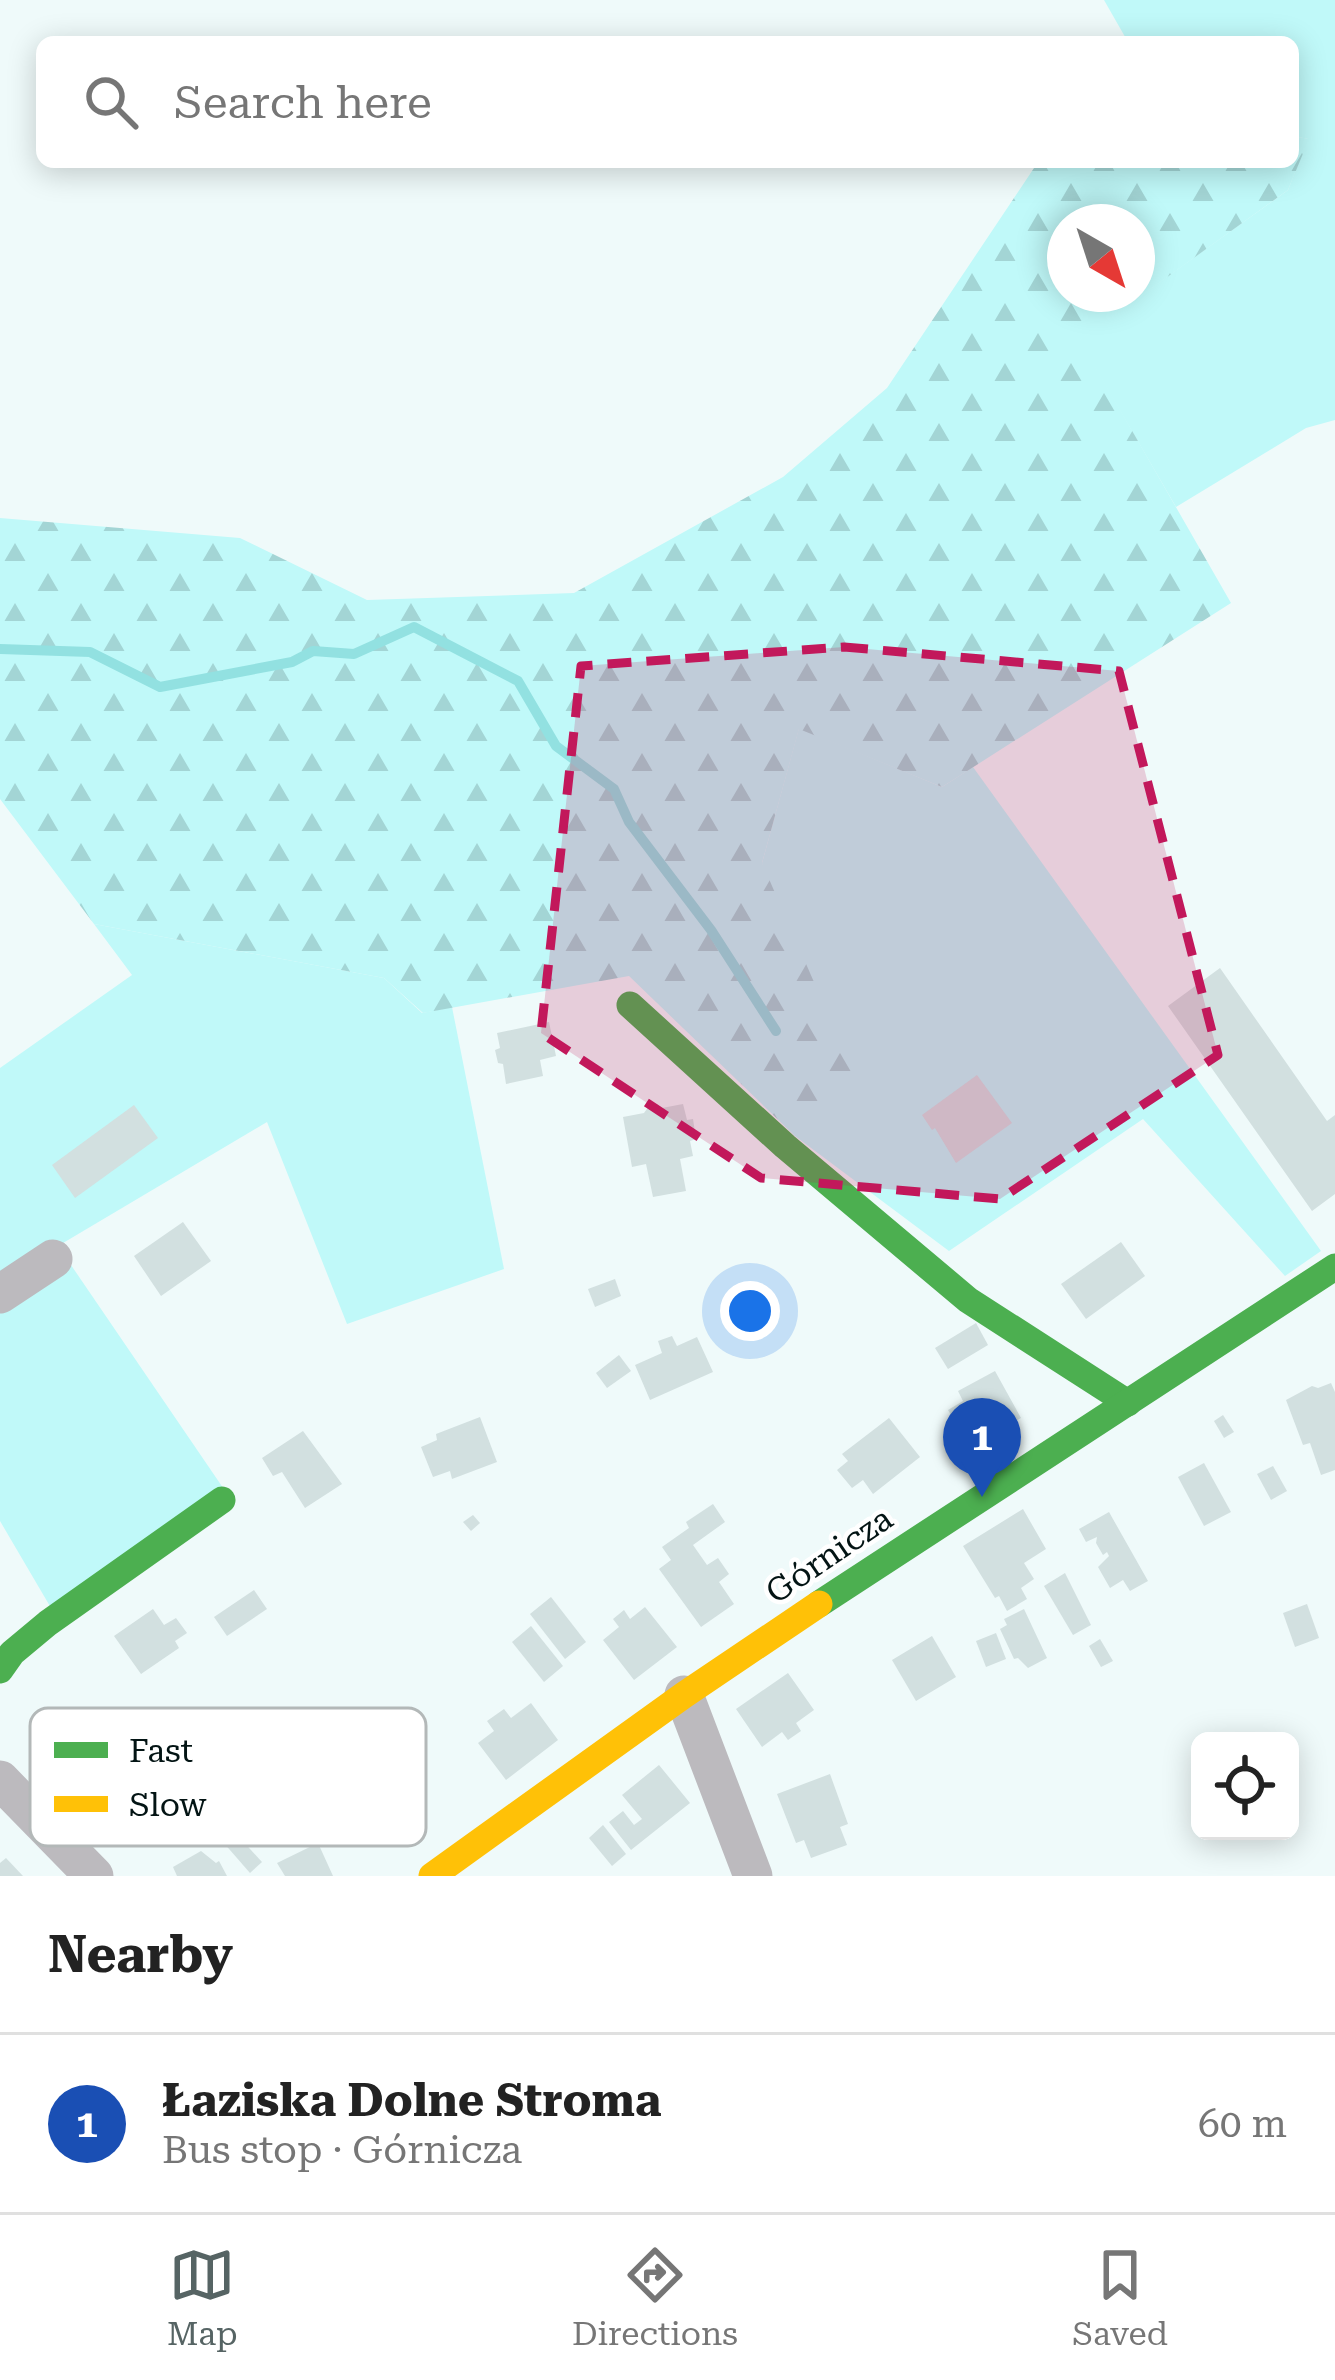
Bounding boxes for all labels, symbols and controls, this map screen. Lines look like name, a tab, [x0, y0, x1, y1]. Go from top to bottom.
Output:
search box	[36, 36, 1299, 168]
icon: search	[78, 69, 144, 135]
text: Search here	[174, 76, 432, 129]
north arrow	[1047, 204, 1155, 312]
your location	[720, 1281, 780, 1341]
pin: 1	[943, 1398, 1021, 1497]
street label: Górnicza	[758, 1499, 900, 1611]
legend	[30, 1708, 426, 1846]
text: Fast	[129, 1731, 193, 1770]
map controls	[1191, 1732, 1299, 1840]
button: locate	[1191, 1732, 1299, 1840]
text: Slow	[129, 1785, 207, 1824]
text: Nearby	[48, 1925, 233, 1984]
text: Łaziska Dolne Stroma	[162, 2074, 661, 2127]
text: 1	[76, 2101, 98, 2147]
text: 60 m	[1198, 2101, 1287, 2147]
text: Bus stop · Górnicza	[162, 2127, 522, 2173]
tab: Map	[167, 2242, 238, 2353]
tab: Directions	[572, 2242, 738, 2353]
tab: Saved	[1072, 2242, 1168, 2353]

